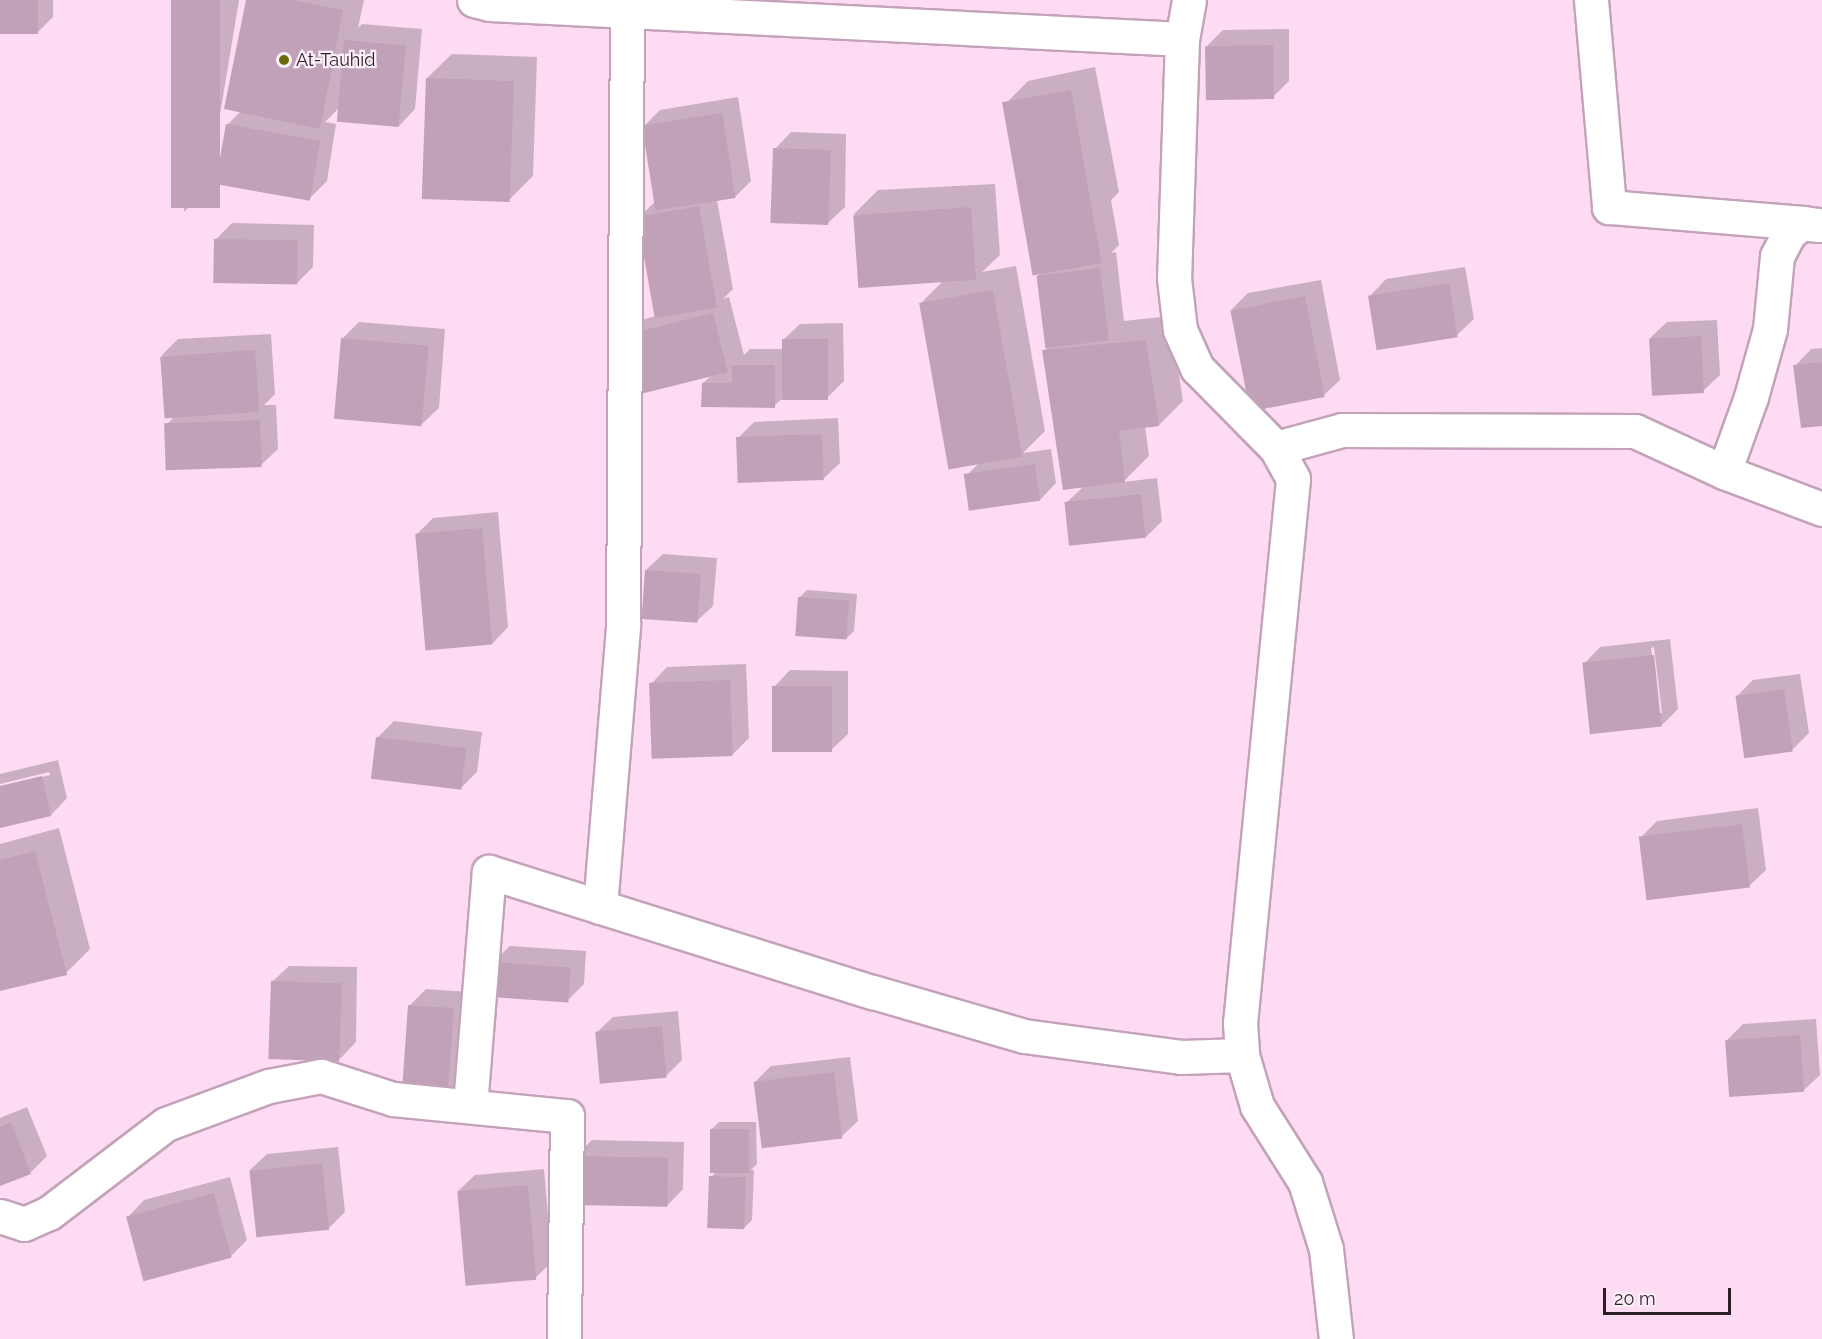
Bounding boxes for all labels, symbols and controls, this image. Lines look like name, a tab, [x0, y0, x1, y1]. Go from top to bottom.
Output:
place label: At-Tauhid	[296, 49, 375, 71]
marker: At-Tauhid	[277, 53, 291, 67]
scale bar	[1606, 1276, 1734, 1314]
text: 20 m	[1614, 1288, 1656, 1309]

